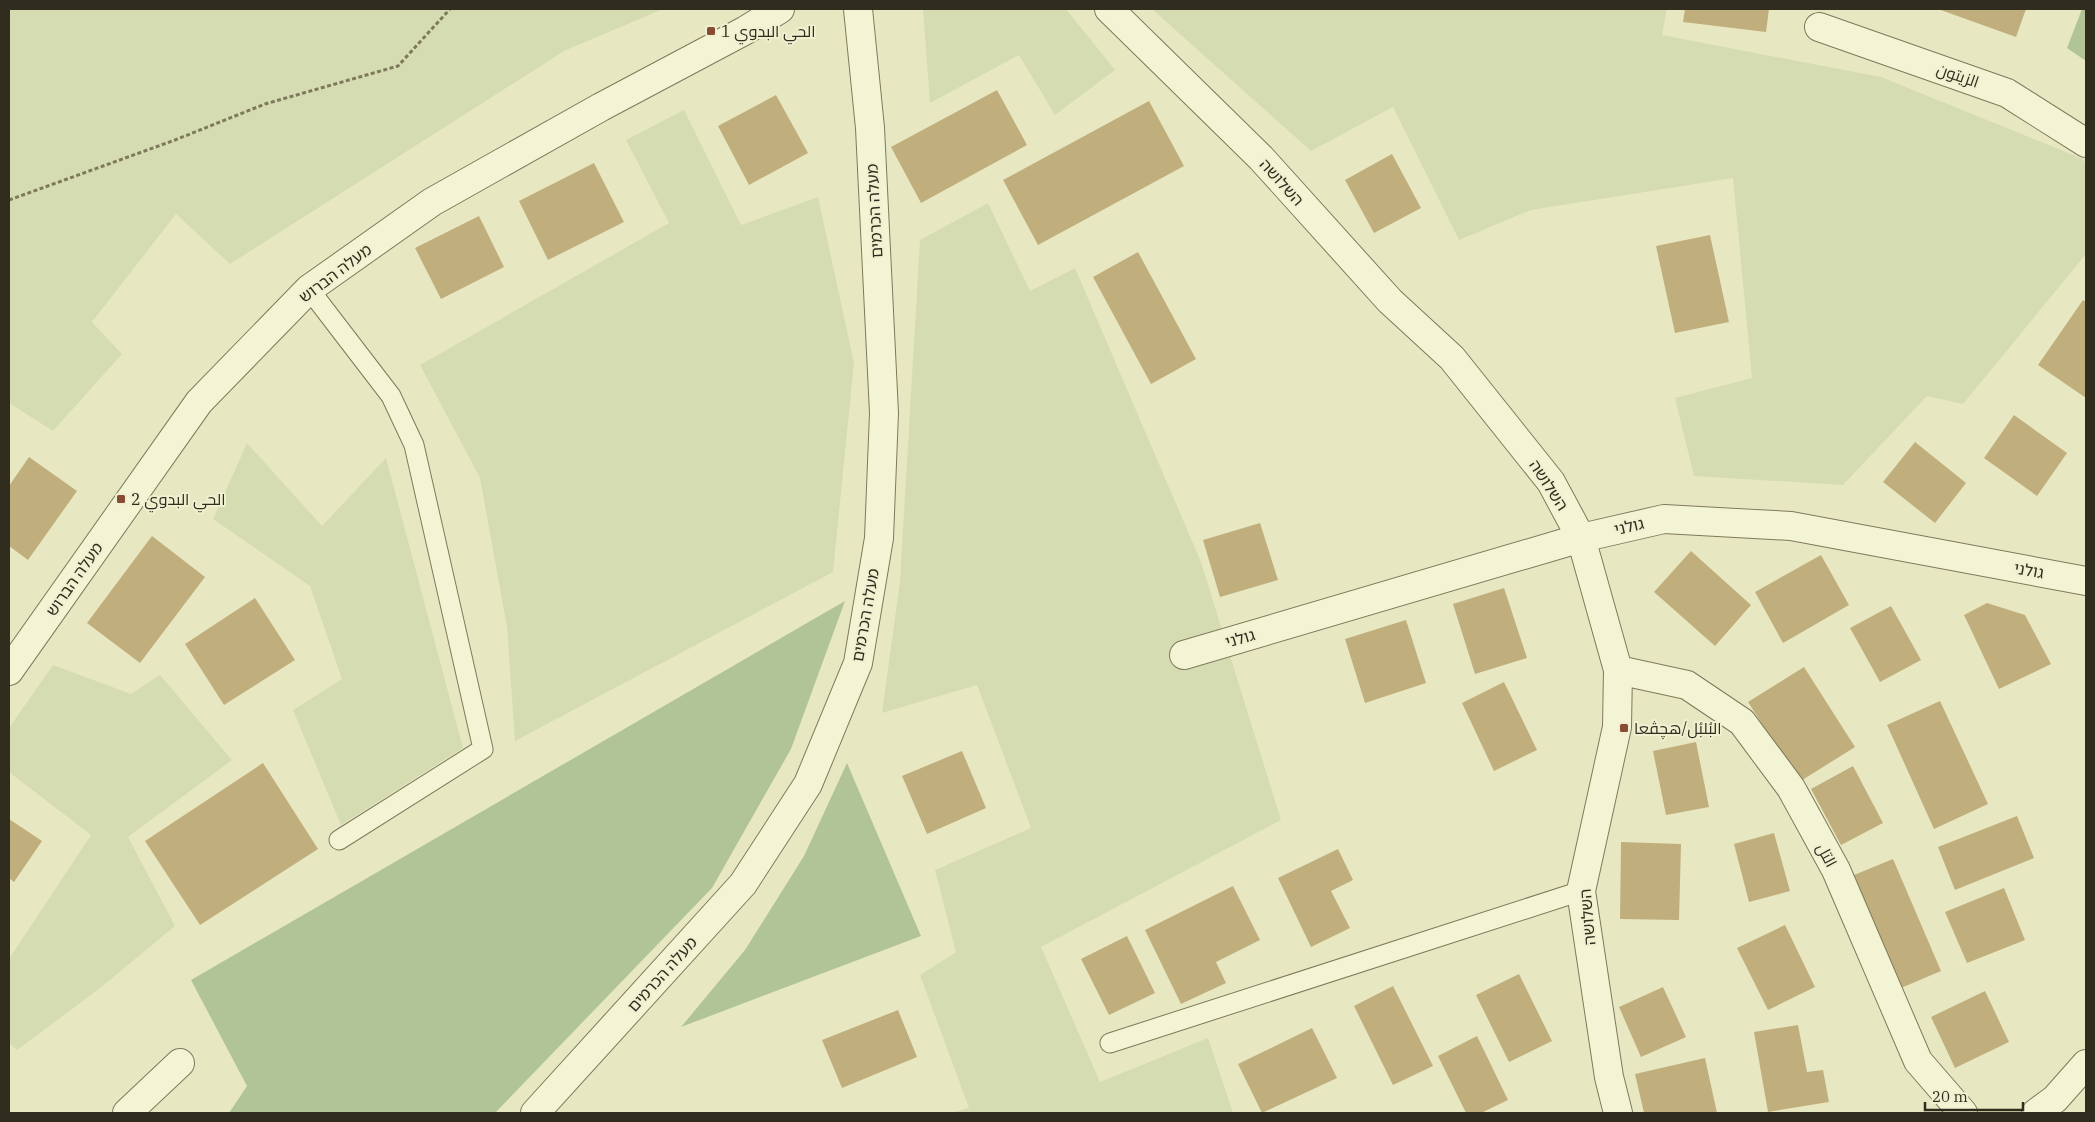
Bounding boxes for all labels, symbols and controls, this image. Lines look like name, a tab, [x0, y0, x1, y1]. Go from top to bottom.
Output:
place label: الحي البدوي 1	[721, 21, 816, 45]
marker: الحي البدوي 1	[705, 25, 717, 37]
street label: الزيتون	[1934, 58, 1982, 93]
street label: השלושה	[1256, 154, 1308, 210]
street label: מעלה הכרמים	[862, 163, 886, 259]
street label: מעלה הברוש	[295, 239, 375, 307]
street label: השלושה	[1525, 456, 1573, 514]
place label: الحي البدوي 2	[131, 489, 226, 513]
marker: الحي البدوي 2	[115, 493, 127, 505]
street label: גולני	[1612, 513, 1646, 539]
street label: מעלה הברוש	[41, 538, 107, 620]
street label: גולני	[2013, 558, 2045, 582]
street label: מעלה הכרמים	[847, 567, 883, 663]
street label: גולני	[1223, 624, 1257, 652]
place label: البُلبُل/هچڤعا	[1634, 718, 1722, 740]
marker: البُلبُل/هچڤعا	[1618, 722, 1630, 734]
street label: التل	[1812, 839, 1842, 871]
street label: השלושה	[1575, 888, 1599, 946]
street label: מעלה הכרמים	[623, 932, 701, 1016]
scale bar	[1925, 1080, 2022, 1112]
text: 20 m	[1932, 1087, 1968, 1106]

